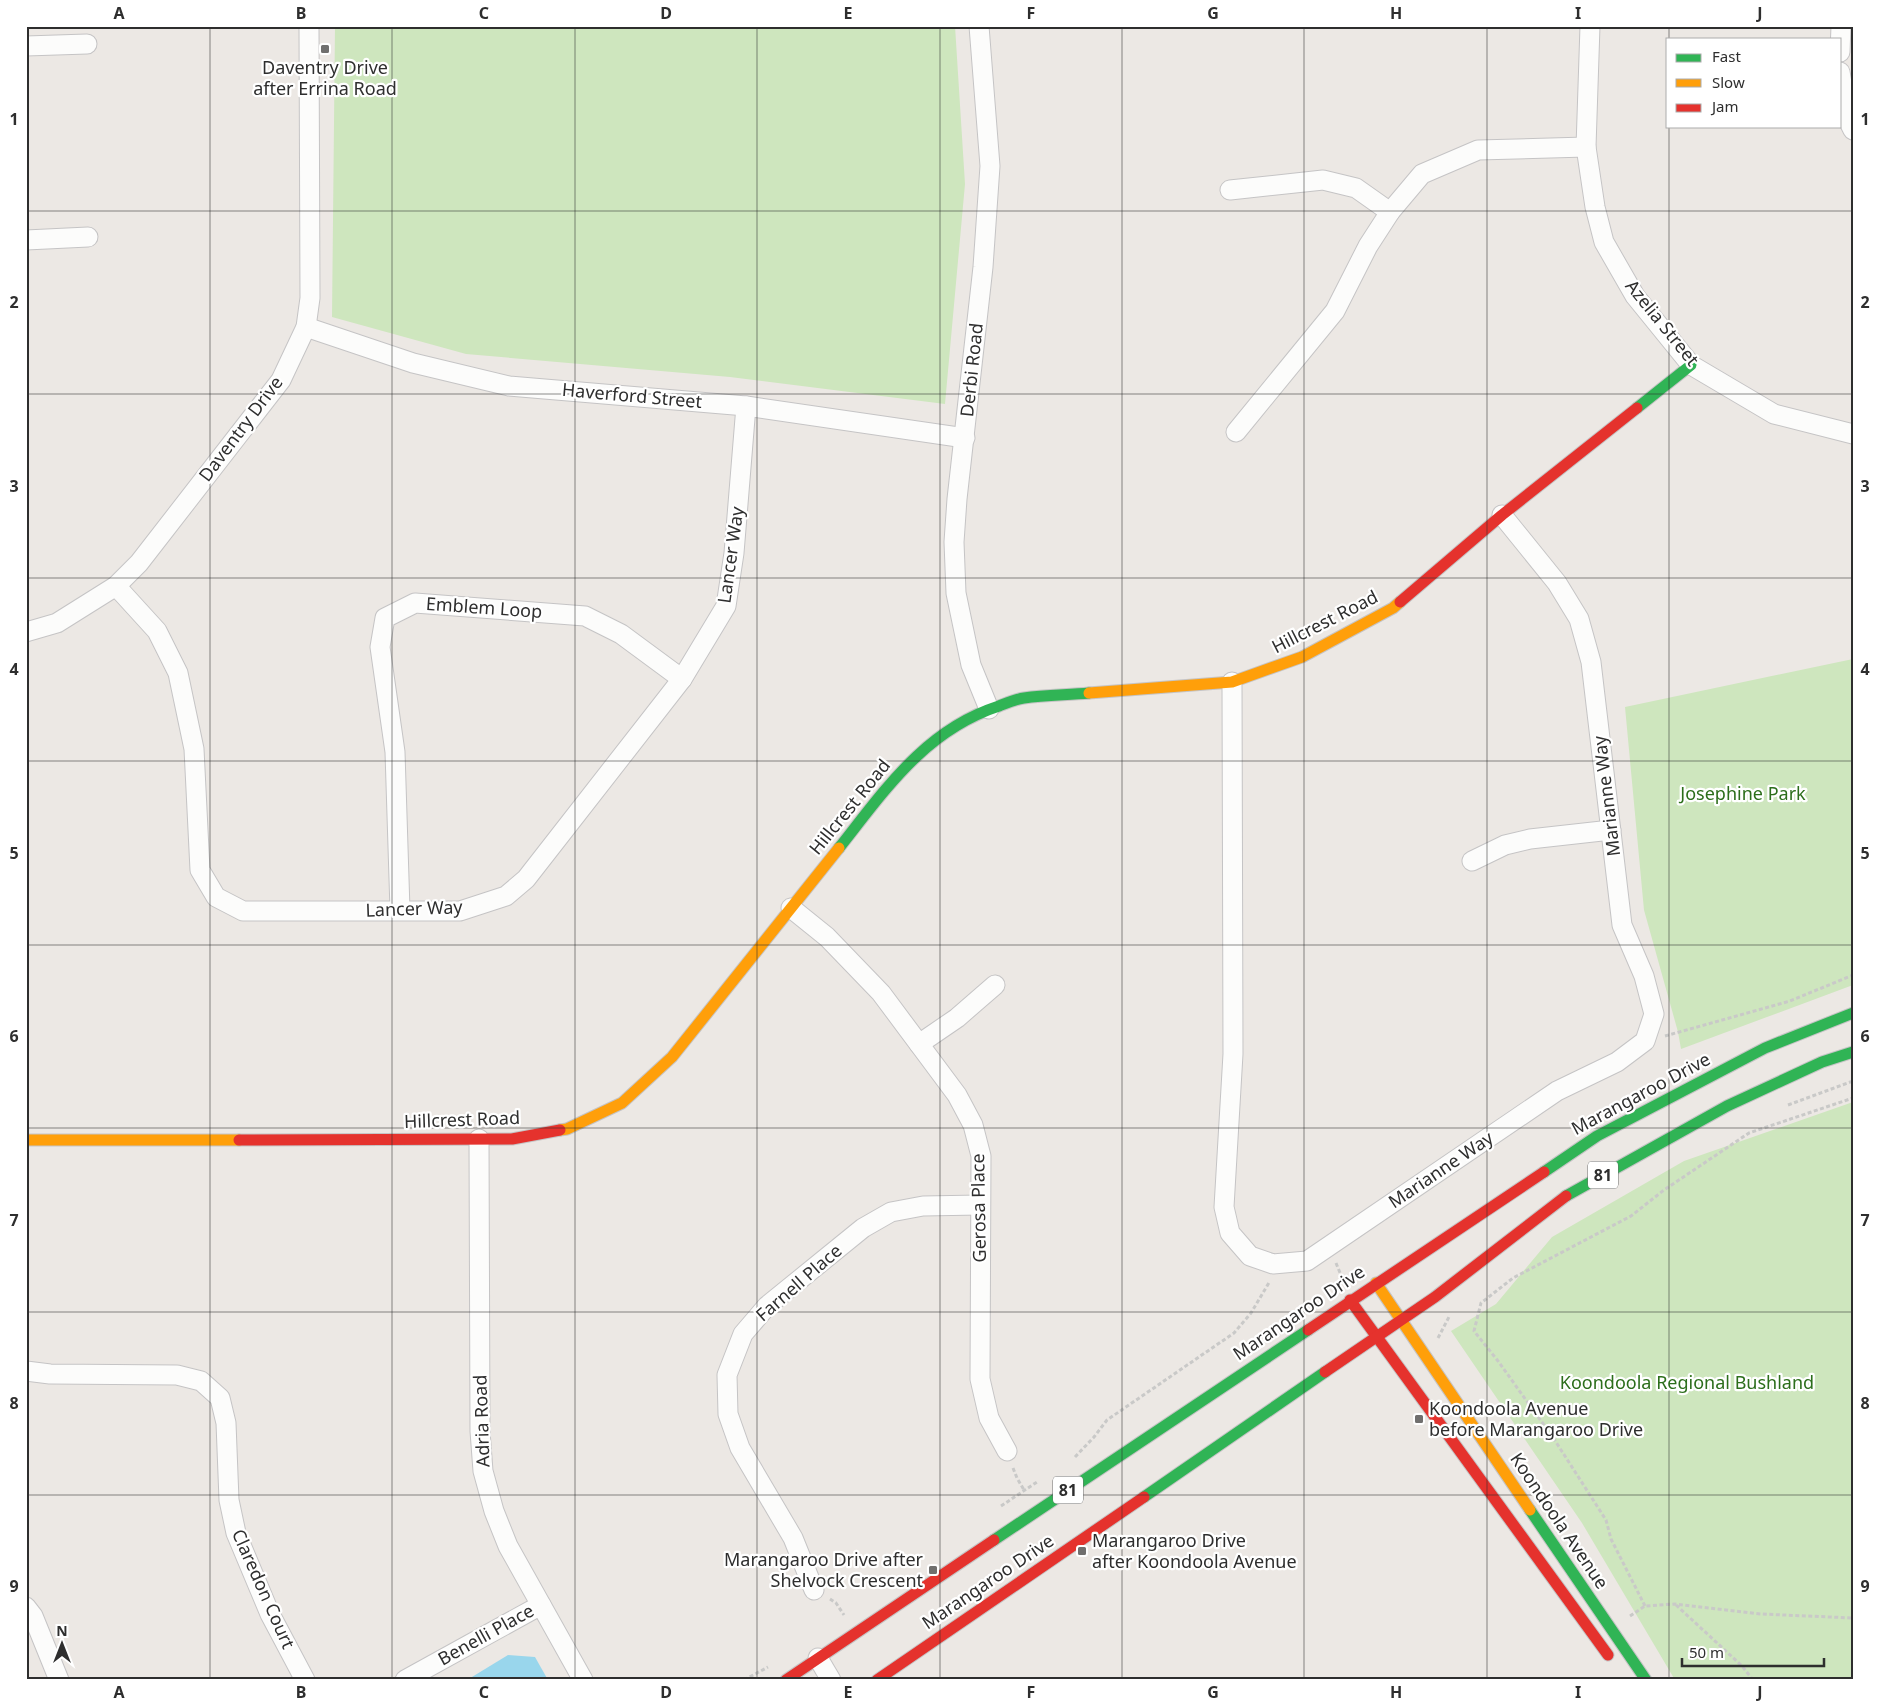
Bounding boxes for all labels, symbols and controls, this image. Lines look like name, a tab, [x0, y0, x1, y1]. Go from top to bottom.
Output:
text: A	[113, 2, 125, 24]
text: B	[296, 2, 306, 24]
text: C	[479, 2, 489, 24]
text: D	[660, 2, 672, 24]
text: E	[844, 2, 853, 24]
text: F	[1027, 2, 1035, 24]
text: G	[1207, 2, 1219, 24]
text: H	[1390, 2, 1402, 24]
text: I	[1575, 2, 1581, 24]
text: J	[1755, 2, 1763, 24]
legend	[1666, 38, 1842, 128]
marker: Daventry Drive after Errina Road	[319, 43, 331, 55]
text: Fast	[1712, 46, 1741, 66]
place label: Daventry Drive after Errina Road	[253, 55, 397, 100]
text: Slow	[1712, 72, 1745, 92]
text: Jam	[1710, 96, 1739, 116]
text: 1	[9, 108, 19, 130]
text: 1	[1860, 108, 1870, 130]
street label: Azelia Street	[1621, 274, 1705, 371]
text: 2	[9, 291, 19, 313]
text: 2	[1860, 291, 1870, 313]
street label: Derbi Road	[954, 322, 988, 418]
street label: Daventry Drive	[193, 371, 288, 486]
street label: Haverford Street	[561, 377, 704, 413]
text: 3	[9, 475, 19, 497]
text: 3	[1860, 475, 1870, 497]
street label: Lancer Way	[711, 504, 749, 605]
street label: Hillcrest Road	[1267, 584, 1382, 658]
street label: Emblem Loop	[425, 591, 543, 623]
text: 4	[9, 658, 19, 680]
text: 4	[1860, 658, 1870, 680]
street label: Marianne Way	[1587, 734, 1625, 858]
street label: Hillcrest Road	[803, 754, 895, 859]
park label: Josephine Park	[1678, 781, 1806, 805]
text: 5	[9, 842, 19, 864]
text: 5	[1860, 842, 1870, 864]
street label: Lancer Way	[365, 894, 464, 922]
text: 6	[9, 1025, 19, 1047]
text: 6	[1860, 1025, 1870, 1047]
street label: Marangaroo Drive	[1567, 1046, 1714, 1140]
street label: Hillcrest Road	[403, 1105, 520, 1133]
street label: Marianne Way	[1383, 1125, 1498, 1213]
street label: Gerosa Place	[965, 1153, 991, 1263]
road number: 81	[1588, 1162, 1618, 1188]
text: 7	[9, 1209, 19, 1231]
text: 7	[1860, 1209, 1870, 1231]
street label: Farnell Place	[750, 1238, 846, 1326]
street label: Marangaroo Drive	[1228, 1259, 1369, 1365]
park label: Koondoola Regional Bushland	[1560, 1370, 1814, 1394]
street label: Adria Road	[467, 1374, 495, 1468]
text: 8	[9, 1392, 19, 1414]
text: 8	[1860, 1392, 1870, 1414]
place label: Koondoola Avenue before Marangaroo Drive	[1429, 1396, 1643, 1441]
marker: Koondoola Avenue before Marangaroo Drive	[1413, 1413, 1425, 1425]
street label: Koondoola Avenue	[1505, 1448, 1614, 1593]
road number: 81	[1053, 1476, 1083, 1504]
street label: Claredon Court	[227, 1525, 301, 1653]
street label: Marangaroo Drive	[917, 1528, 1058, 1634]
place label: Marangaroo Drive after Koondoola Avenue	[1092, 1528, 1297, 1573]
marker: Marangaroo Drive after Koondoola Avenue	[1076, 1545, 1088, 1557]
place label: Marangaroo Drive after Shelvock Crescent	[724, 1547, 924, 1592]
marker: Marangaroo Drive after Shelvock Crescent	[927, 1564, 939, 1576]
text: 9	[9, 1575, 19, 1597]
text: 9	[1860, 1575, 1870, 1597]
street label: Benelli Place	[433, 1598, 538, 1670]
north arrow	[38, 1618, 88, 1668]
text: N	[56, 1621, 68, 1640]
scale bar	[1682, 1636, 1824, 1668]
text: 50 m	[1689, 1642, 1724, 1662]
text: A	[113, 1681, 125, 1703]
text: B	[296, 1681, 306, 1703]
text: C	[479, 1681, 489, 1703]
text: D	[660, 1681, 672, 1703]
text: E	[844, 1681, 853, 1703]
text: F	[1027, 1681, 1035, 1703]
text: G	[1207, 1681, 1219, 1703]
text: H	[1390, 1681, 1402, 1703]
text: I	[1575, 1681, 1581, 1703]
text: J	[1755, 1681, 1763, 1703]

